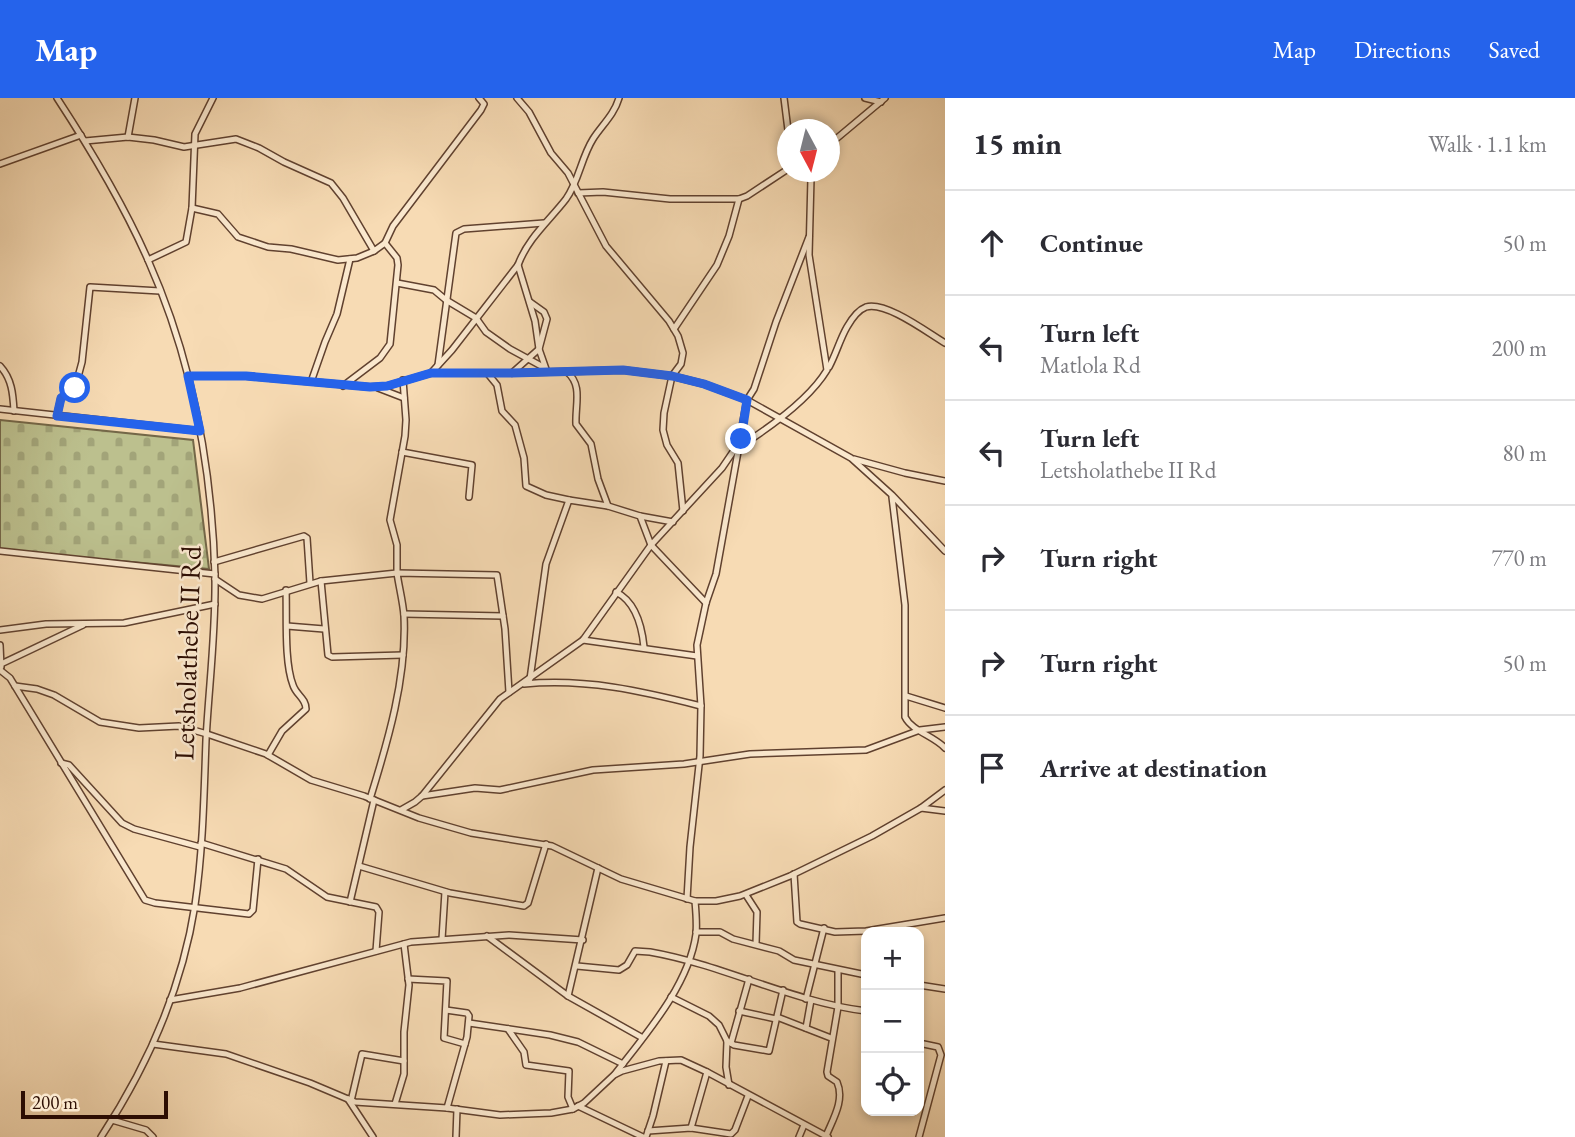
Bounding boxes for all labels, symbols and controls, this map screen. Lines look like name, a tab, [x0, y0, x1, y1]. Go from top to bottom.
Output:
text: Map	[35, 28, 97, 71]
text: Map	[1273, 34, 1316, 65]
text: Directions	[1354, 34, 1451, 65]
text: Saved	[1489, 34, 1540, 65]
north arrow	[777, 119, 840, 182]
text: 15 min	[973, 124, 1062, 163]
text: Walk · 1.1 km	[1428, 129, 1547, 159]
icon: ahead	[973, 224, 1011, 262]
text: Continue	[1040, 226, 1143, 260]
text: 50 m	[1502, 228, 1547, 258]
text: Turn left	[1040, 316, 1139, 350]
icon: left	[973, 329, 1011, 367]
text: 200 m	[1491, 333, 1547, 363]
text: Matlola Rd	[1040, 350, 1141, 380]
route start	[59, 372, 90, 403]
text: Turn left	[1040, 421, 1139, 455]
route end	[725, 423, 756, 454]
icon: left	[973, 434, 1011, 472]
text: 80 m	[1502, 438, 1547, 468]
text: Letsholathebe II Rd	[1040, 455, 1216, 485]
icon: right	[973, 539, 1011, 577]
text: Turn right	[1040, 541, 1158, 575]
text: 770 m	[1491, 543, 1547, 573]
street label: Letsholathebe II Rd	[165, 544, 209, 761]
icon: right	[973, 644, 1011, 682]
text: Turn right	[1040, 646, 1158, 680]
text: 50 m	[1502, 648, 1547, 678]
icon: arrive	[973, 749, 1011, 787]
text: Arrive at destination	[1040, 751, 1267, 785]
map controls	[861, 927, 924, 1116]
button: +	[861, 927, 924, 990]
button: −	[861, 990, 924, 1053]
button: locate	[861, 1053, 924, 1116]
scale bar	[21, 1088, 168, 1120]
text: 200 m	[32, 1090, 78, 1115]

